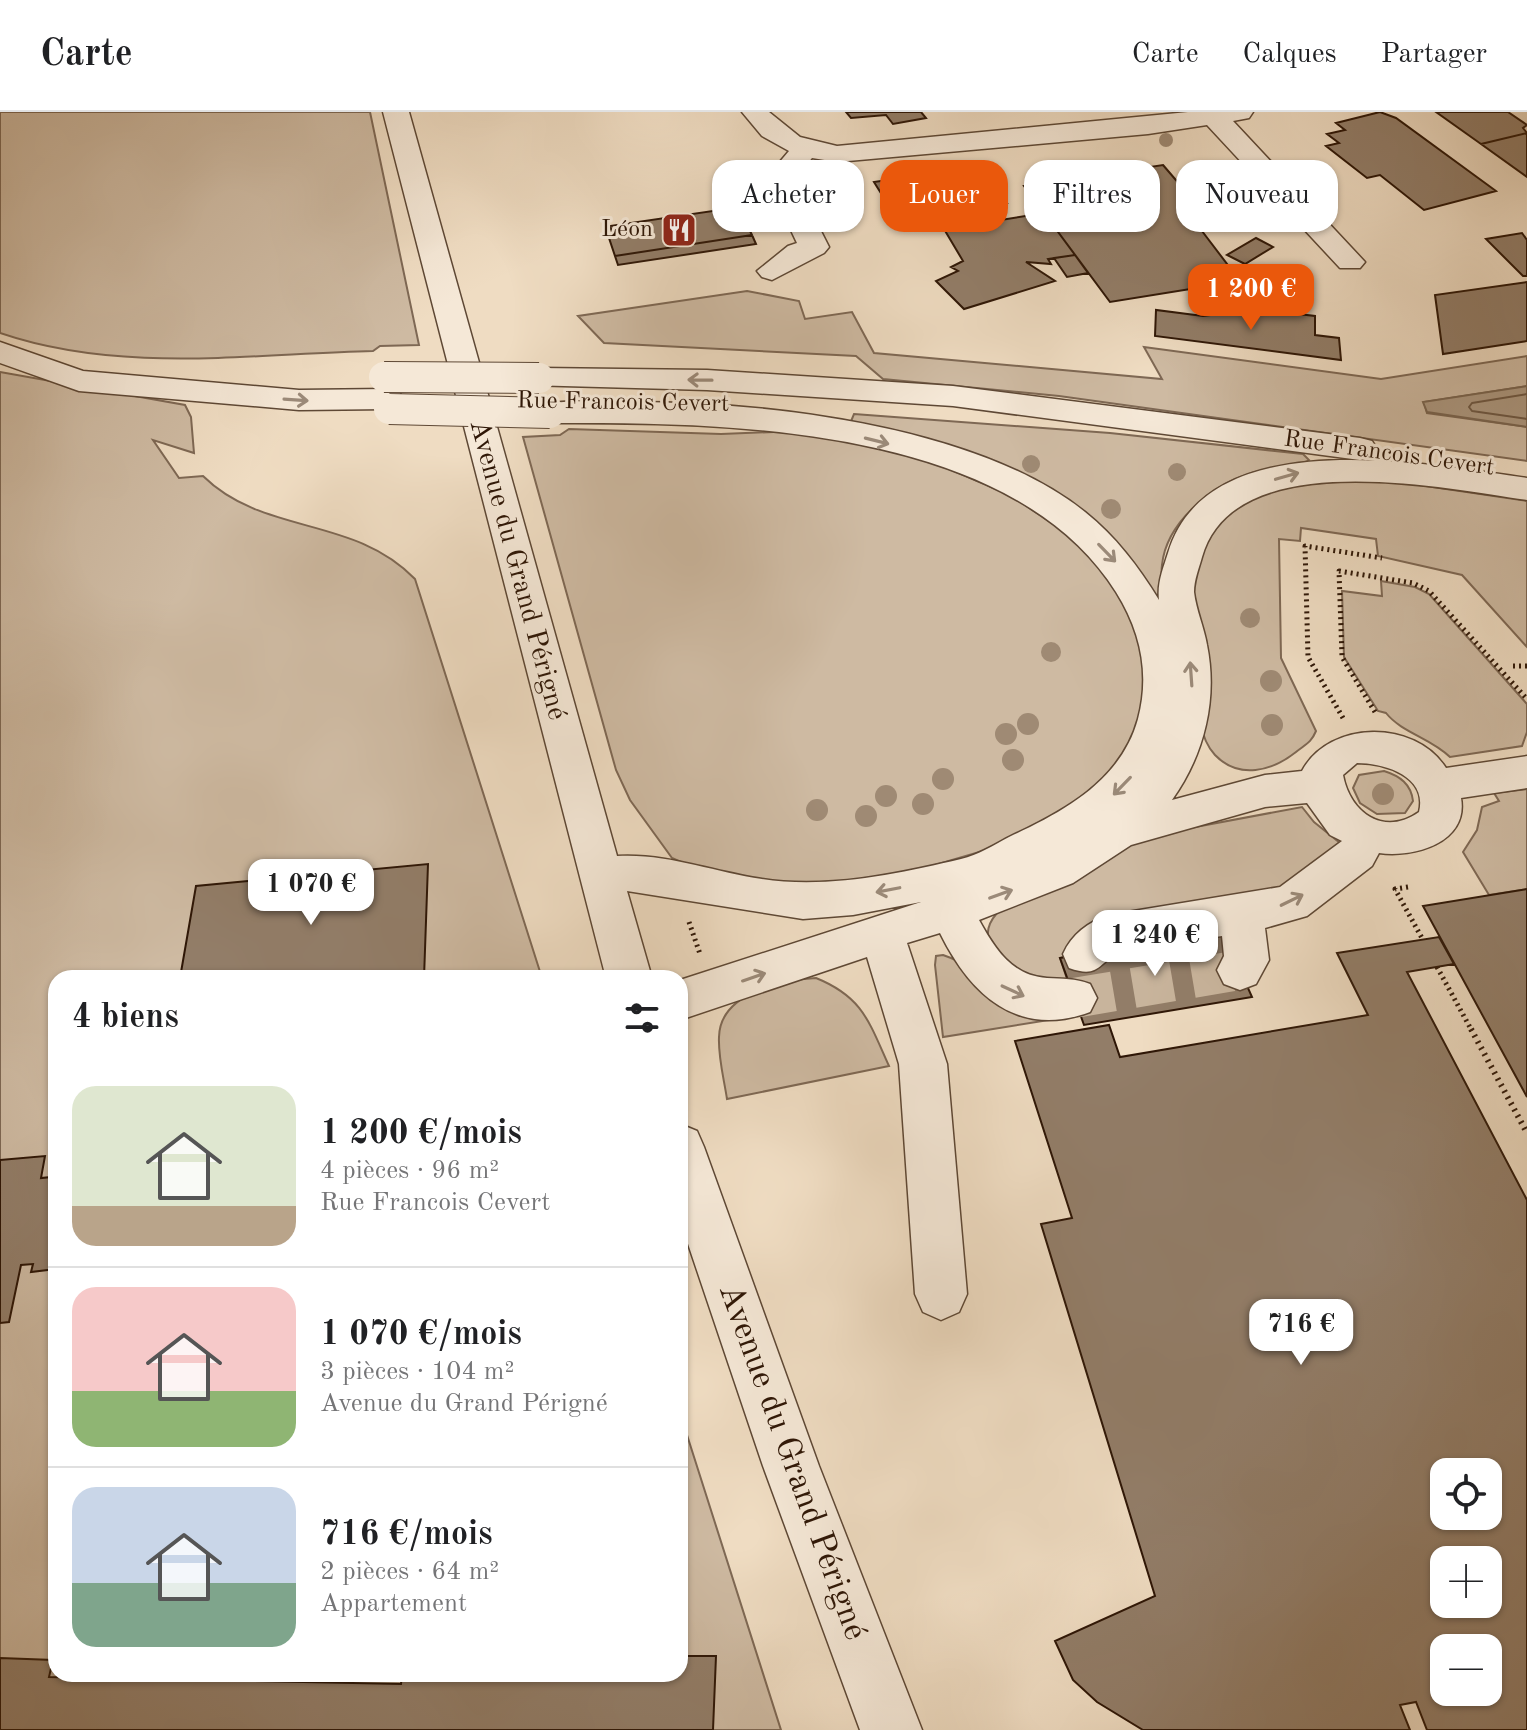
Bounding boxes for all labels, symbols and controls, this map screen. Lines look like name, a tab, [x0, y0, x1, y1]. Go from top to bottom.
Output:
text: Carte	[40, 36, 133, 74]
text: Carte	[1132, 41, 1199, 69]
text: Calques	[1243, 41, 1337, 69]
text: Partager	[1381, 41, 1487, 69]
chip: Acheter	[712, 160, 864, 232]
chip: Louer	[880, 160, 1008, 232]
chip: Filtres	[1024, 160, 1160, 232]
chip: Nouveau	[1176, 160, 1338, 232]
restaurant icon: Léon	[660, 211, 698, 249]
place label: Léon	[601, 218, 653, 242]
pin: 1 200 €	[1177, 264, 1325, 332]
text: 1 200 €	[1206, 277, 1296, 303]
one-way arrow	[687, 373, 714, 388]
street label: Rue Francois Cevert	[517, 389, 729, 417]
one-way arrow	[282, 393, 309, 408]
street label: Avenue du Grand Périgné	[463, 417, 571, 723]
street label: Rue Francois Cevert	[1282, 427, 1496, 481]
one-way arrow	[864, 434, 890, 449]
one-way arrow	[1274, 468, 1300, 483]
one-way arrow	[1097, 543, 1116, 563]
one-way arrow	[1184, 661, 1199, 688]
one-way arrow	[1112, 776, 1131, 796]
pin: 1 070 €	[237, 859, 385, 927]
text: 1 070 €	[266, 872, 356, 898]
one-way arrow	[876, 883, 902, 898]
one-way arrow	[988, 886, 1013, 900]
one-way arrow	[1279, 892, 1303, 907]
pin: 1 240 €	[1081, 910, 1229, 978]
text: 1 240 €	[1110, 923, 1200, 949]
one-way arrow	[742, 968, 767, 983]
one-way arrow	[1001, 984, 1025, 999]
icon: filters	[620, 996, 664, 1040]
text: 4 biens	[72, 1001, 179, 1035]
text: 1 200 €/mois	[320, 1117, 522, 1151]
icon: home	[136, 1118, 232, 1214]
text: 4 pièces · 96 m²	[320, 1158, 499, 1184]
text: Rue Francois Cevert	[320, 1190, 550, 1216]
street label: Avenue du Grand Périgné	[712, 1279, 872, 1645]
pin: 716 €	[1245, 1299, 1357, 1367]
text: 716 €	[1267, 1312, 1335, 1338]
text: 1 070 €/mois	[320, 1318, 522, 1352]
icon: home	[136, 1319, 232, 1415]
text: 3 pièces · 104 m²	[320, 1359, 514, 1385]
text: Avenue du Grand Périgné	[320, 1391, 608, 1417]
map controls	[1430, 1458, 1502, 1706]
button: locate	[1430, 1458, 1502, 1530]
text: 716 €/mois	[320, 1518, 493, 1552]
icon: home	[136, 1519, 232, 1615]
button: +	[1430, 1546, 1502, 1618]
text: 2 pièces · 64 m²	[320, 1559, 499, 1585]
text: Appartement	[320, 1591, 467, 1617]
button: −	[1430, 1634, 1502, 1706]

